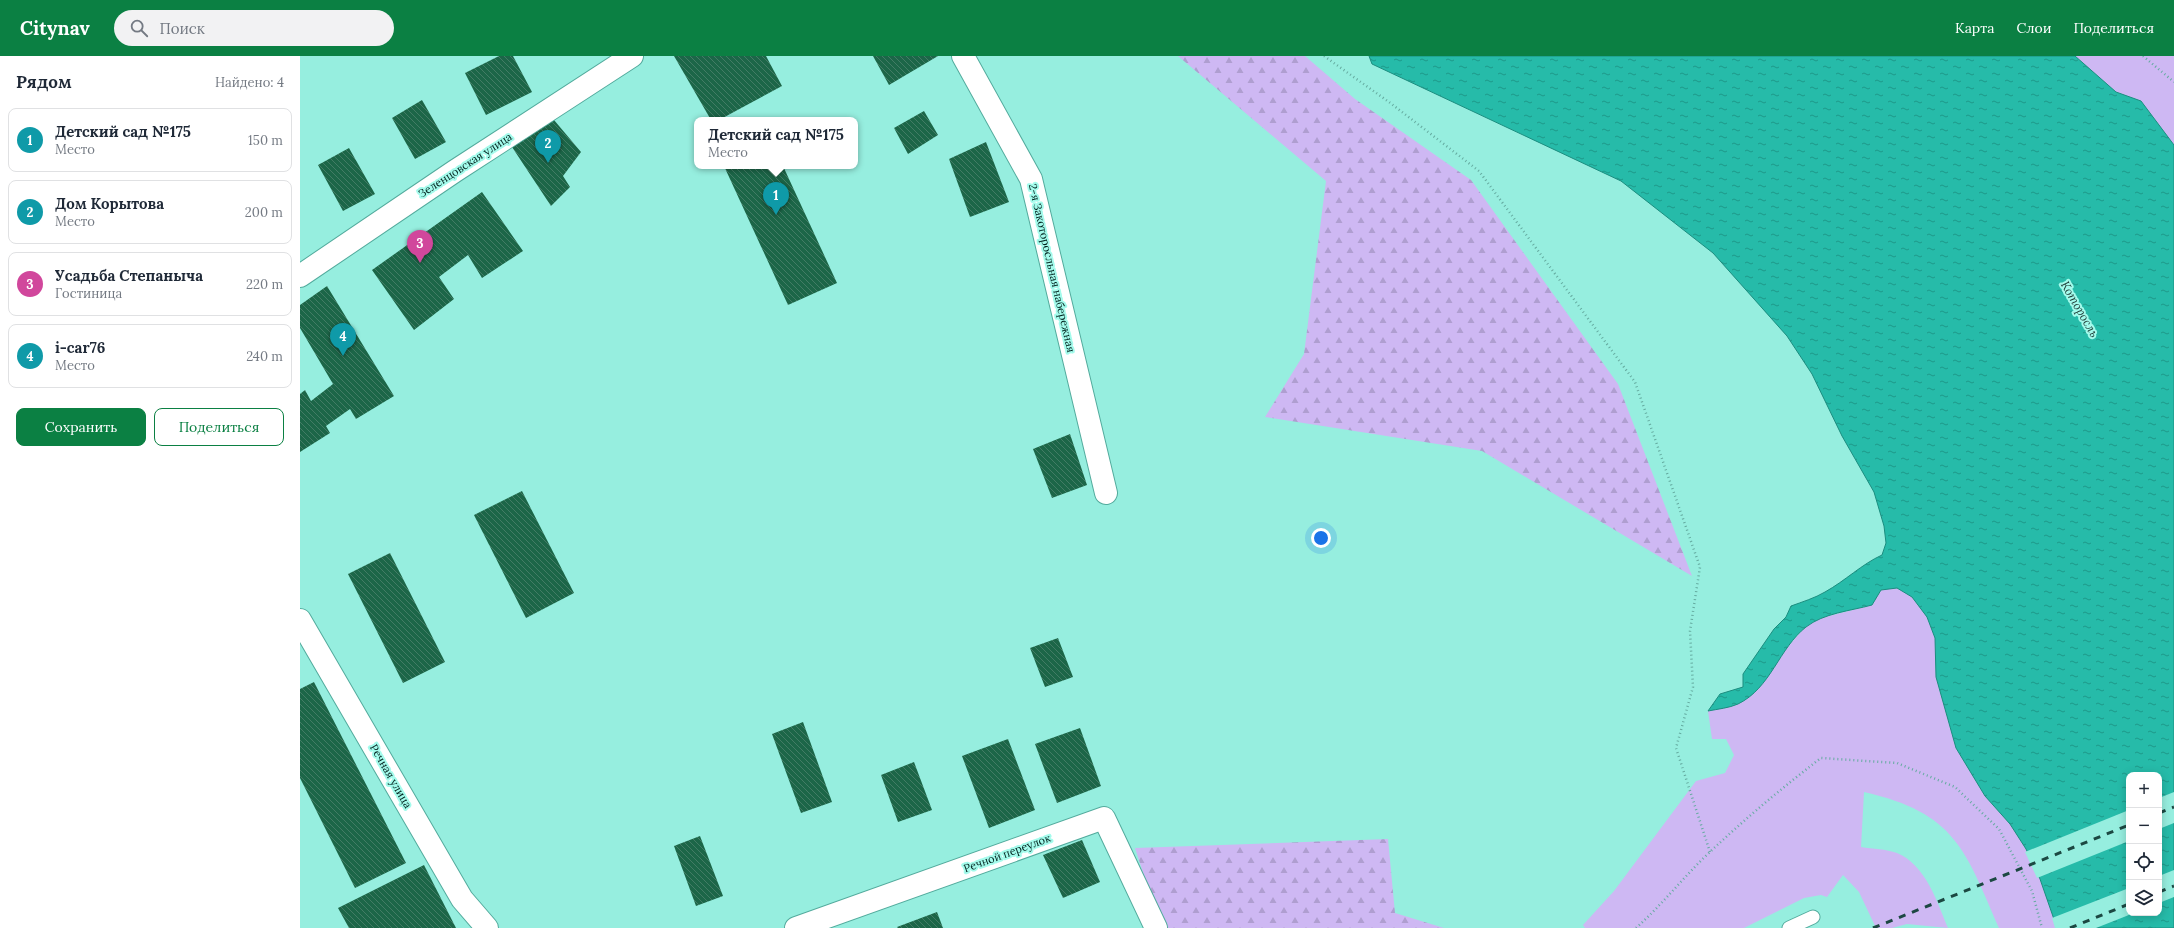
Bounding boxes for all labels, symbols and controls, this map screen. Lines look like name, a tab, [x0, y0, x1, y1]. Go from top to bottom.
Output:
search box	[114, 10, 394, 46]
text: Citynav	[20, 16, 90, 40]
icon: search	[128, 17, 150, 39]
text: Поиск	[160, 19, 205, 38]
text: Карта	[1955, 19, 1994, 37]
text: Слои	[2016, 19, 2051, 37]
text: Поделиться	[2073, 19, 2154, 37]
text: Рядом	[16, 71, 72, 93]
text: Найдено: 4	[215, 74, 284, 91]
popup	[694, 117, 858, 169]
text: Детский сад №175	[55, 122, 191, 141]
text: Детский сад №175	[708, 125, 844, 144]
street label: Зеленцовская улица	[416, 129, 515, 201]
pin: 2	[535, 130, 561, 163]
text: 1	[27, 132, 33, 149]
text: 150 m	[248, 132, 283, 149]
text: Место	[55, 141, 95, 158]
text: Место	[708, 144, 748, 161]
pin: 1	[763, 182, 789, 215]
street label: 2-я Закоторосльная набережная	[1026, 182, 1078, 354]
text: Дом Корытова	[55, 194, 164, 213]
text: 2	[27, 204, 33, 221]
text: 200 m	[245, 204, 283, 221]
text: Место	[55, 213, 95, 230]
pin: 3	[407, 230, 433, 263]
text: Усадьба Степаныча	[55, 266, 203, 285]
text: 3	[26, 276, 34, 293]
text: 220 m	[246, 276, 283, 293]
water label: Которосль	[2058, 278, 2102, 340]
text: Гостиница	[55, 285, 122, 302]
pin: 4	[330, 323, 356, 356]
text: i-car76	[55, 338, 105, 357]
text: 4	[26, 348, 34, 365]
text: 240 m	[246, 348, 283, 365]
text: Место	[55, 357, 95, 374]
button: Сохранить	[16, 408, 146, 446]
button: Поделиться	[154, 408, 284, 446]
your location	[1311, 528, 1331, 548]
street label: Речная улица	[367, 741, 415, 811]
map controls	[2126, 772, 2162, 916]
button: +	[2126, 772, 2162, 808]
button: −	[2126, 808, 2162, 844]
street label: Речной переулок	[962, 831, 1053, 875]
button: locate	[2126, 844, 2162, 880]
button: layers	[2126, 880, 2162, 916]

